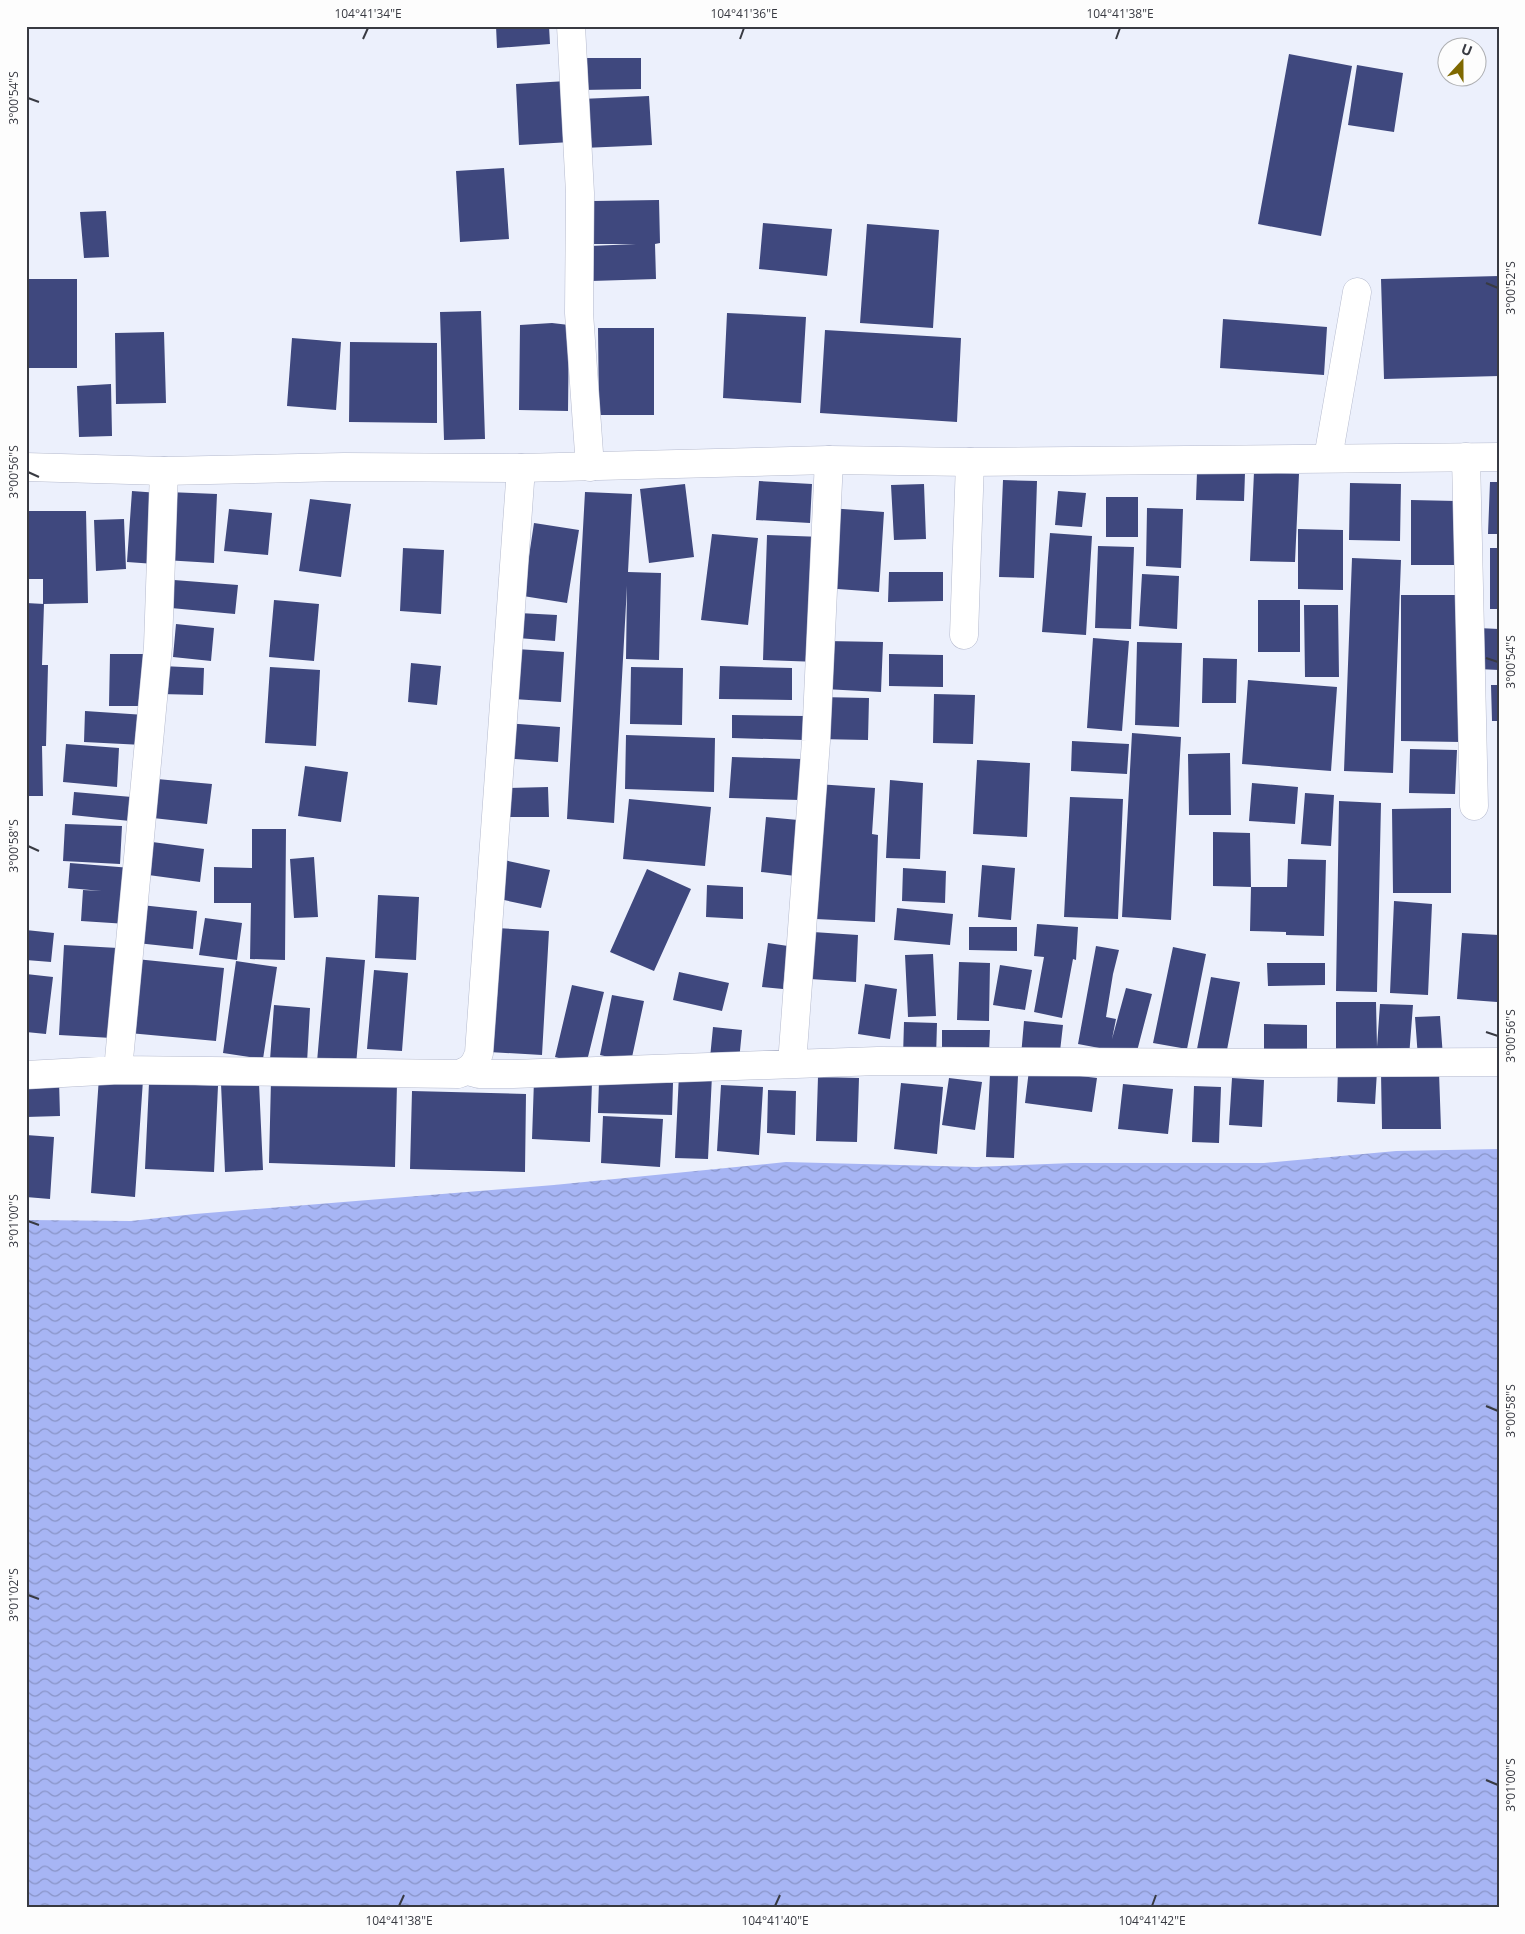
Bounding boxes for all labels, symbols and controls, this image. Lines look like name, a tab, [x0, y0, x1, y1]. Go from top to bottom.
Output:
text: 104°41'34"E	[334, 5, 402, 22]
text: 104°41'36"E	[710, 5, 778, 22]
text: 104°41'38"E	[1086, 5, 1154, 22]
north arrow	[1438, 38, 1488, 88]
text: U	[1458, 39, 1475, 60]
text: 3°00'54"S	[5, 71, 22, 125]
text: 3°00'52"S	[1502, 261, 1519, 315]
text: 3°00'56"S	[5, 445, 22, 499]
text: 3°00'54"S	[1502, 635, 1519, 689]
text: 3°00'58"S	[5, 819, 22, 873]
text: 3°00'56"S	[1502, 1009, 1519, 1063]
text: 3°01'00"S	[5, 1194, 22, 1248]
text: 3°00'58"S	[1502, 1384, 1519, 1438]
text: 3°01'02"S	[5, 1568, 22, 1622]
text: 3°01'00"S	[1502, 1758, 1519, 1812]
text: 104°41'38"E	[365, 1912, 433, 1929]
text: 104°41'40"E	[741, 1912, 809, 1929]
text: 104°41'42"E	[1118, 1912, 1186, 1929]

